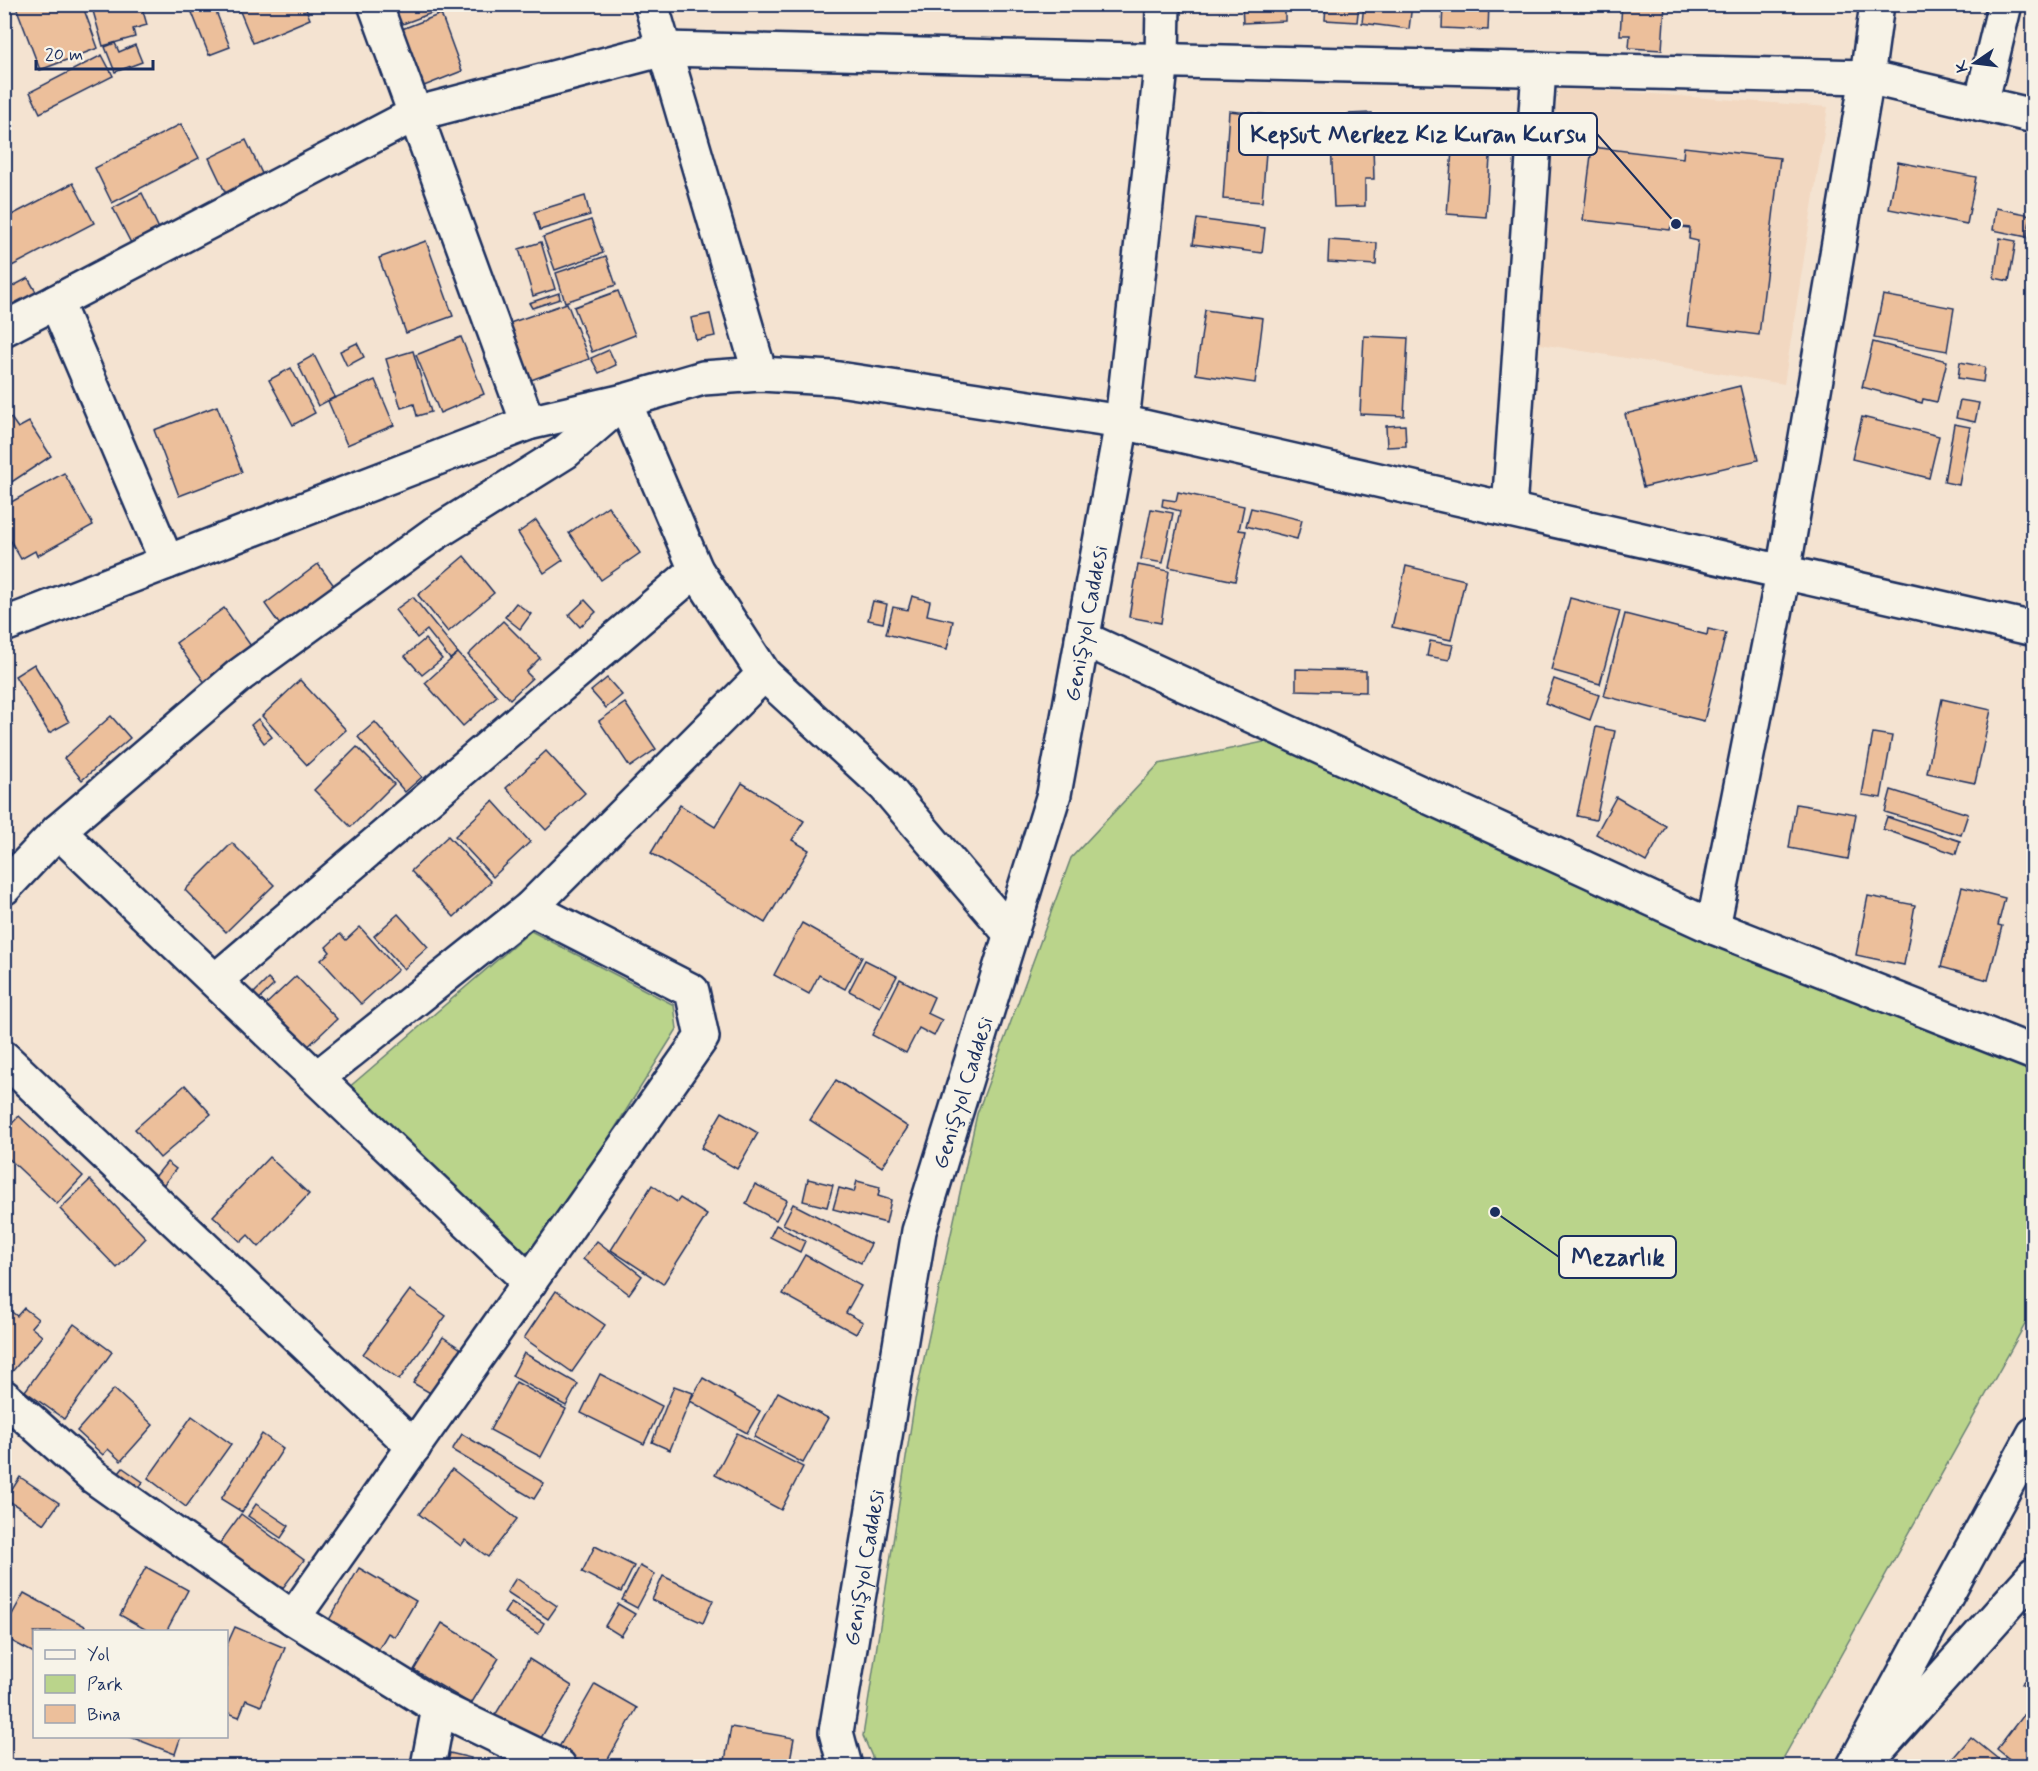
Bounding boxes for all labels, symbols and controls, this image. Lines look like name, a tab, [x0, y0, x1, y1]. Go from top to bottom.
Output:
scale bar	[36, 33, 153, 71]
north arrow	[1945, 33, 2005, 93]
text: 20 m	[45, 43, 83, 67]
text: K	[1950, 58, 1973, 74]
callout: Kepsut Merkez Kız Kuran Kursu	[1239, 113, 1597, 155]
text: Kepsut Merkez Kız Kuran Kursu	[1250, 120, 1586, 151]
street label: Genişyol Caddesi	[1059, 543, 1115, 704]
street label: Genişyol Caddesi	[927, 1013, 1000, 1173]
callout: Mezarlık	[1559, 1236, 1676, 1278]
text: Mezarlık	[1571, 1243, 1665, 1274]
street label: Genişyol Caddesi	[839, 1487, 892, 1648]
legend	[33, 1630, 228, 1738]
text: Yol	[87, 1643, 110, 1667]
text: Park	[87, 1673, 123, 1697]
text: Bina	[87, 1703, 121, 1727]

